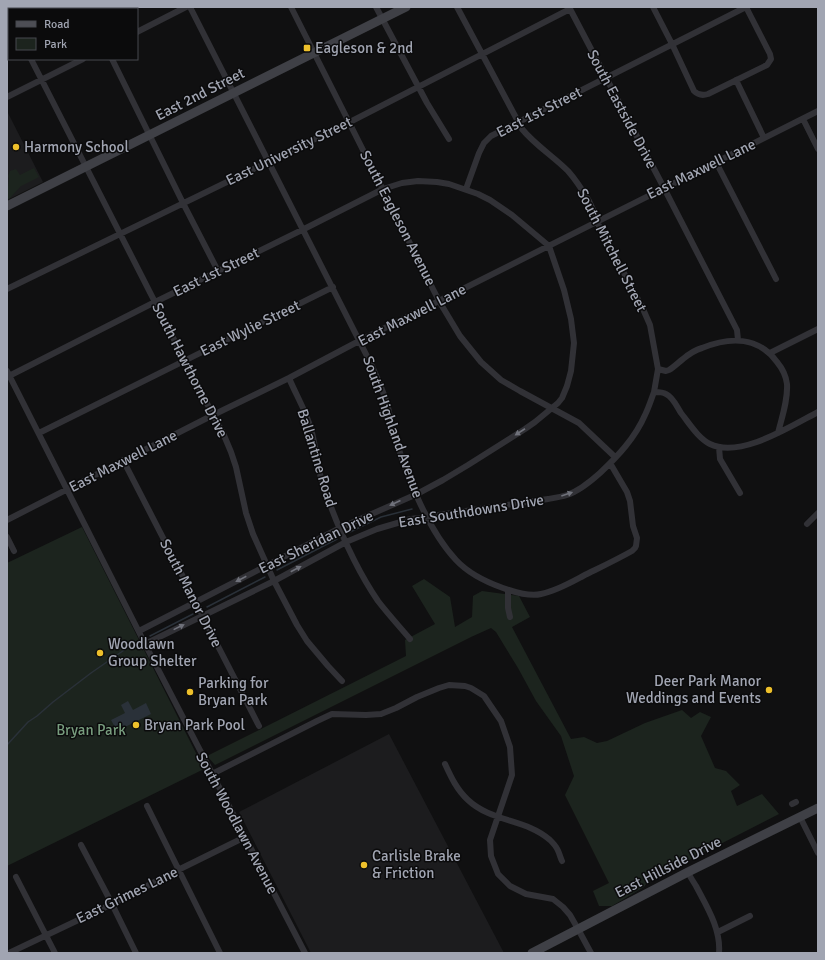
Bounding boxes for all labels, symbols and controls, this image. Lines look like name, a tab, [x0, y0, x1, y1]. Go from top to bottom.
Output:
legend	[8, 8, 138, 60]
text: Road	[44, 17, 70, 32]
text: Park	[44, 37, 67, 52]
place label: Eagleson & 2nd	[315, 39, 413, 57]
marker: Eagleson & 2nd	[302, 43, 312, 53]
street label: South Eastside Drive	[583, 47, 661, 171]
street label: East 2nd Street	[152, 64, 248, 124]
street label: East 1st Street	[493, 83, 585, 141]
street label: East University Street	[223, 113, 355, 189]
street label: East Maxwell Lane	[644, 135, 758, 203]
place label: Harmony School	[24, 138, 129, 156]
marker: Harmony School	[11, 142, 21, 152]
street label: South Eagleson Avenue	[356, 147, 440, 289]
street label: South Mitchell Street	[573, 185, 651, 315]
street label: East 1st Street	[170, 243, 262, 301]
street label: East Maxwell Lane	[355, 280, 469, 350]
street label: East Wylie Street	[197, 296, 303, 360]
street label: South Hawthorne Drive	[148, 300, 232, 440]
street label: South Highland Avenue	[359, 354, 427, 500]
street label: Ballantine Road	[294, 407, 340, 509]
street label: East Maxwell Lane	[66, 426, 180, 496]
one-way arrow	[515, 428, 525, 436]
street label: East Southdowns Drive	[397, 491, 545, 531]
one-way arrow	[561, 491, 573, 497]
one-way arrow	[390, 500, 401, 506]
street label: East Sheridan Drive	[256, 506, 376, 578]
street label: South Manor Drive	[156, 536, 226, 650]
one-way arrow	[290, 566, 302, 572]
one-way arrow	[235, 576, 247, 582]
one-way arrow	[174, 623, 185, 630]
place label: Woodlawn Group Shelter	[108, 635, 197, 670]
marker: Woodlawn Group Shelter	[95, 648, 105, 658]
place label: Deer Park Manor Weddings and Events	[626, 672, 761, 707]
place label: Parking for Bryan Park	[198, 674, 269, 709]
marker: Deer Park Manor Weddings and Events	[764, 685, 774, 695]
marker: Parking for Bryan Park	[185, 687, 195, 697]
place label: Bryan Park Pool	[144, 716, 245, 734]
marker: Bryan Park Pool	[131, 720, 141, 730]
park label: Bryan Park	[56, 721, 126, 739]
street label: South Woodlawn Avenue	[192, 749, 282, 897]
street label: East Hillside Drive	[612, 832, 724, 902]
place label: Carlisle Brake & Friction	[372, 847, 461, 882]
marker: Carlisle Brake & Friction	[359, 860, 369, 870]
street label: East Grimes Lane	[73, 863, 181, 927]

